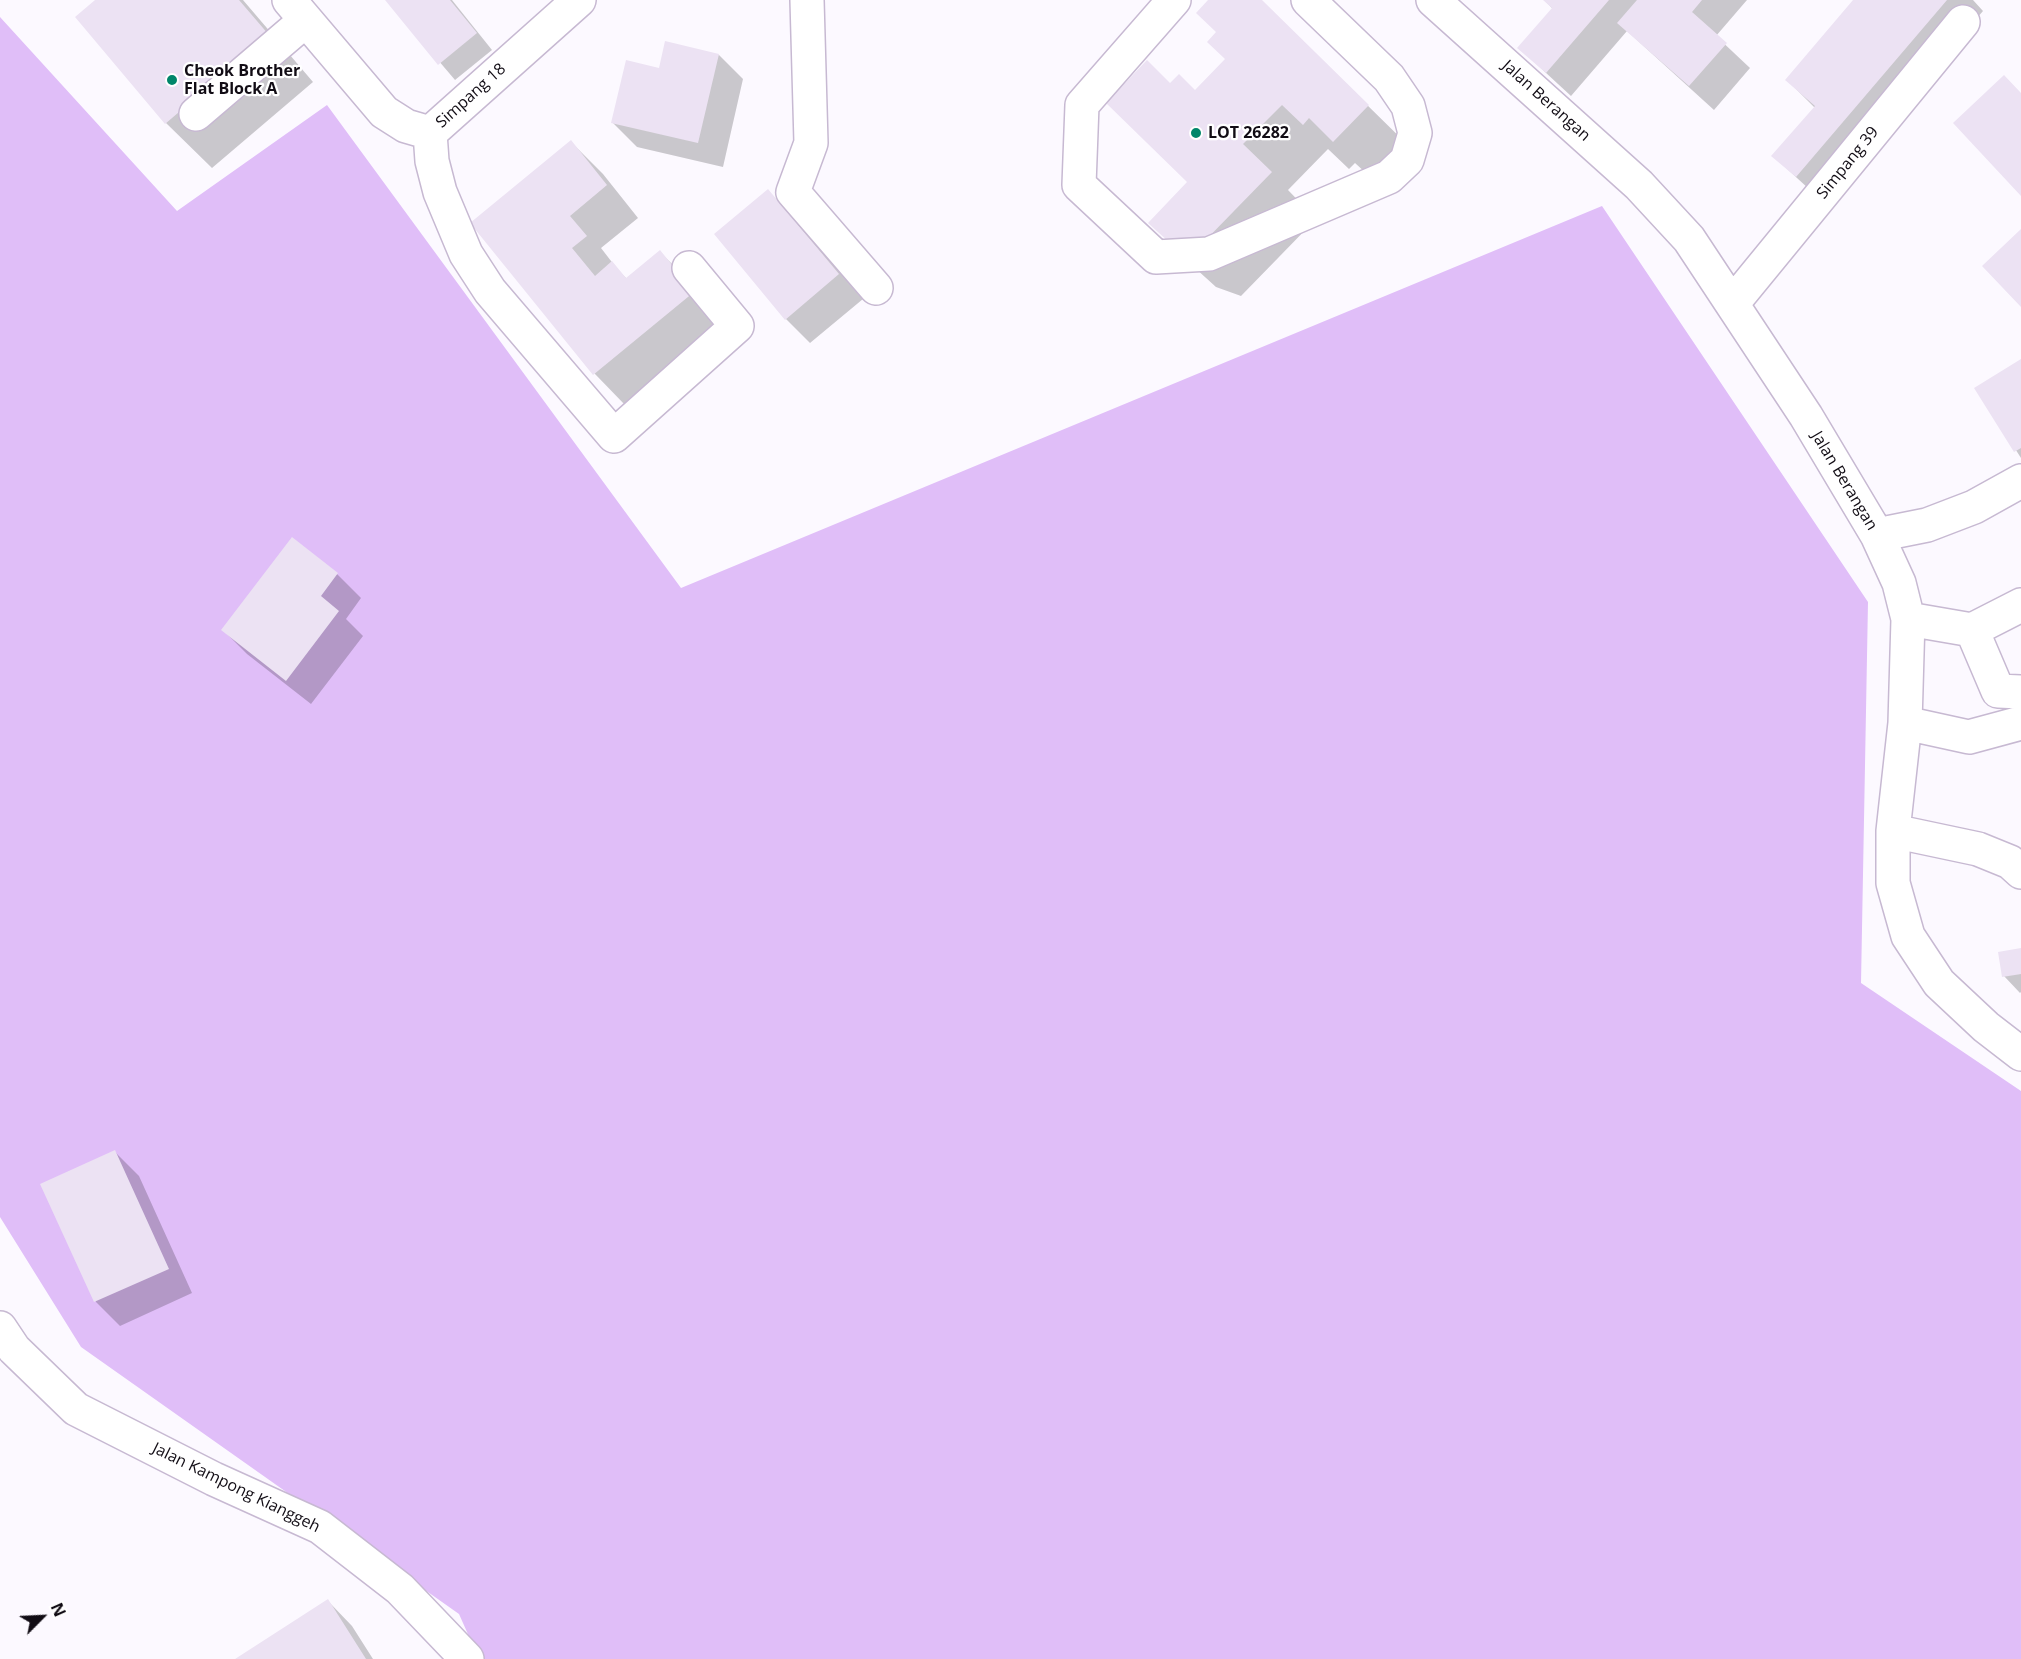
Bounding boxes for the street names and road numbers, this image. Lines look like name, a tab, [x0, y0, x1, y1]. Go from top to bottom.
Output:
street label: Jalan Berangan	[1498, 56, 1594, 146]
street label: Simpang 18	[432, 60, 510, 132]
street label: Simpang 39	[1813, 123, 1883, 203]
street label: Jalan Berangan	[1807, 428, 1881, 534]
street label: Jalan Kampong Kianggeh	[149, 1439, 323, 1537]

